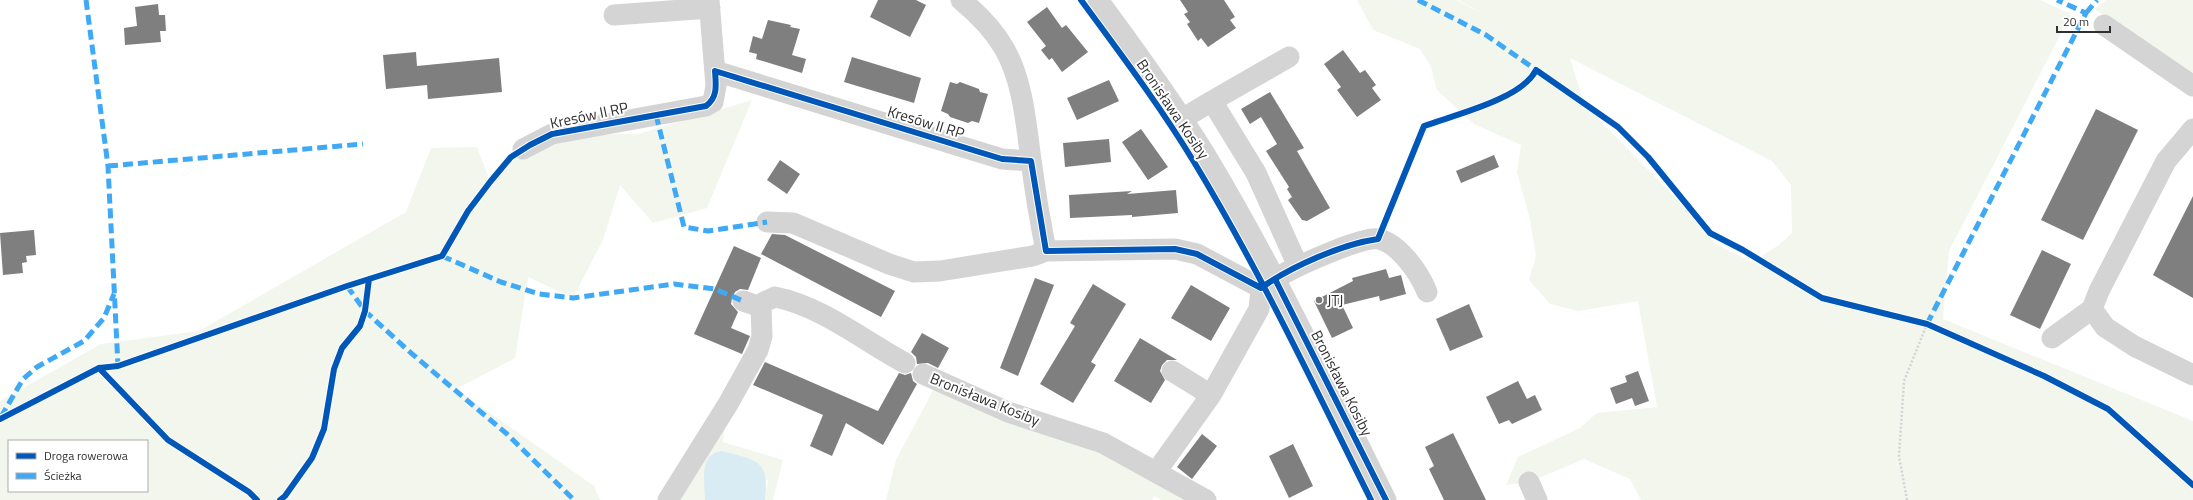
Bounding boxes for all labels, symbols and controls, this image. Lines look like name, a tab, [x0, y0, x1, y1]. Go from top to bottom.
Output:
scale bar	[2057, 8, 2110, 34]
text: 20 m	[2063, 12, 2089, 31]
street label: Bronisława Kosiby	[1131, 54, 1215, 164]
street label: Kresów II RP	[548, 95, 630, 135]
street label: Kresów II RP	[885, 99, 967, 145]
place label: JTJ	[1327, 289, 1343, 312]
marker: JTJ	[1314, 295, 1324, 305]
street label: Bronisława Kosiby	[1305, 326, 1379, 440]
street label: Bronisława Kosiby	[927, 367, 1043, 431]
legend	[8, 440, 148, 492]
text: Droga rowerowa	[44, 446, 128, 465]
text: Ścieżka	[44, 466, 82, 485]

